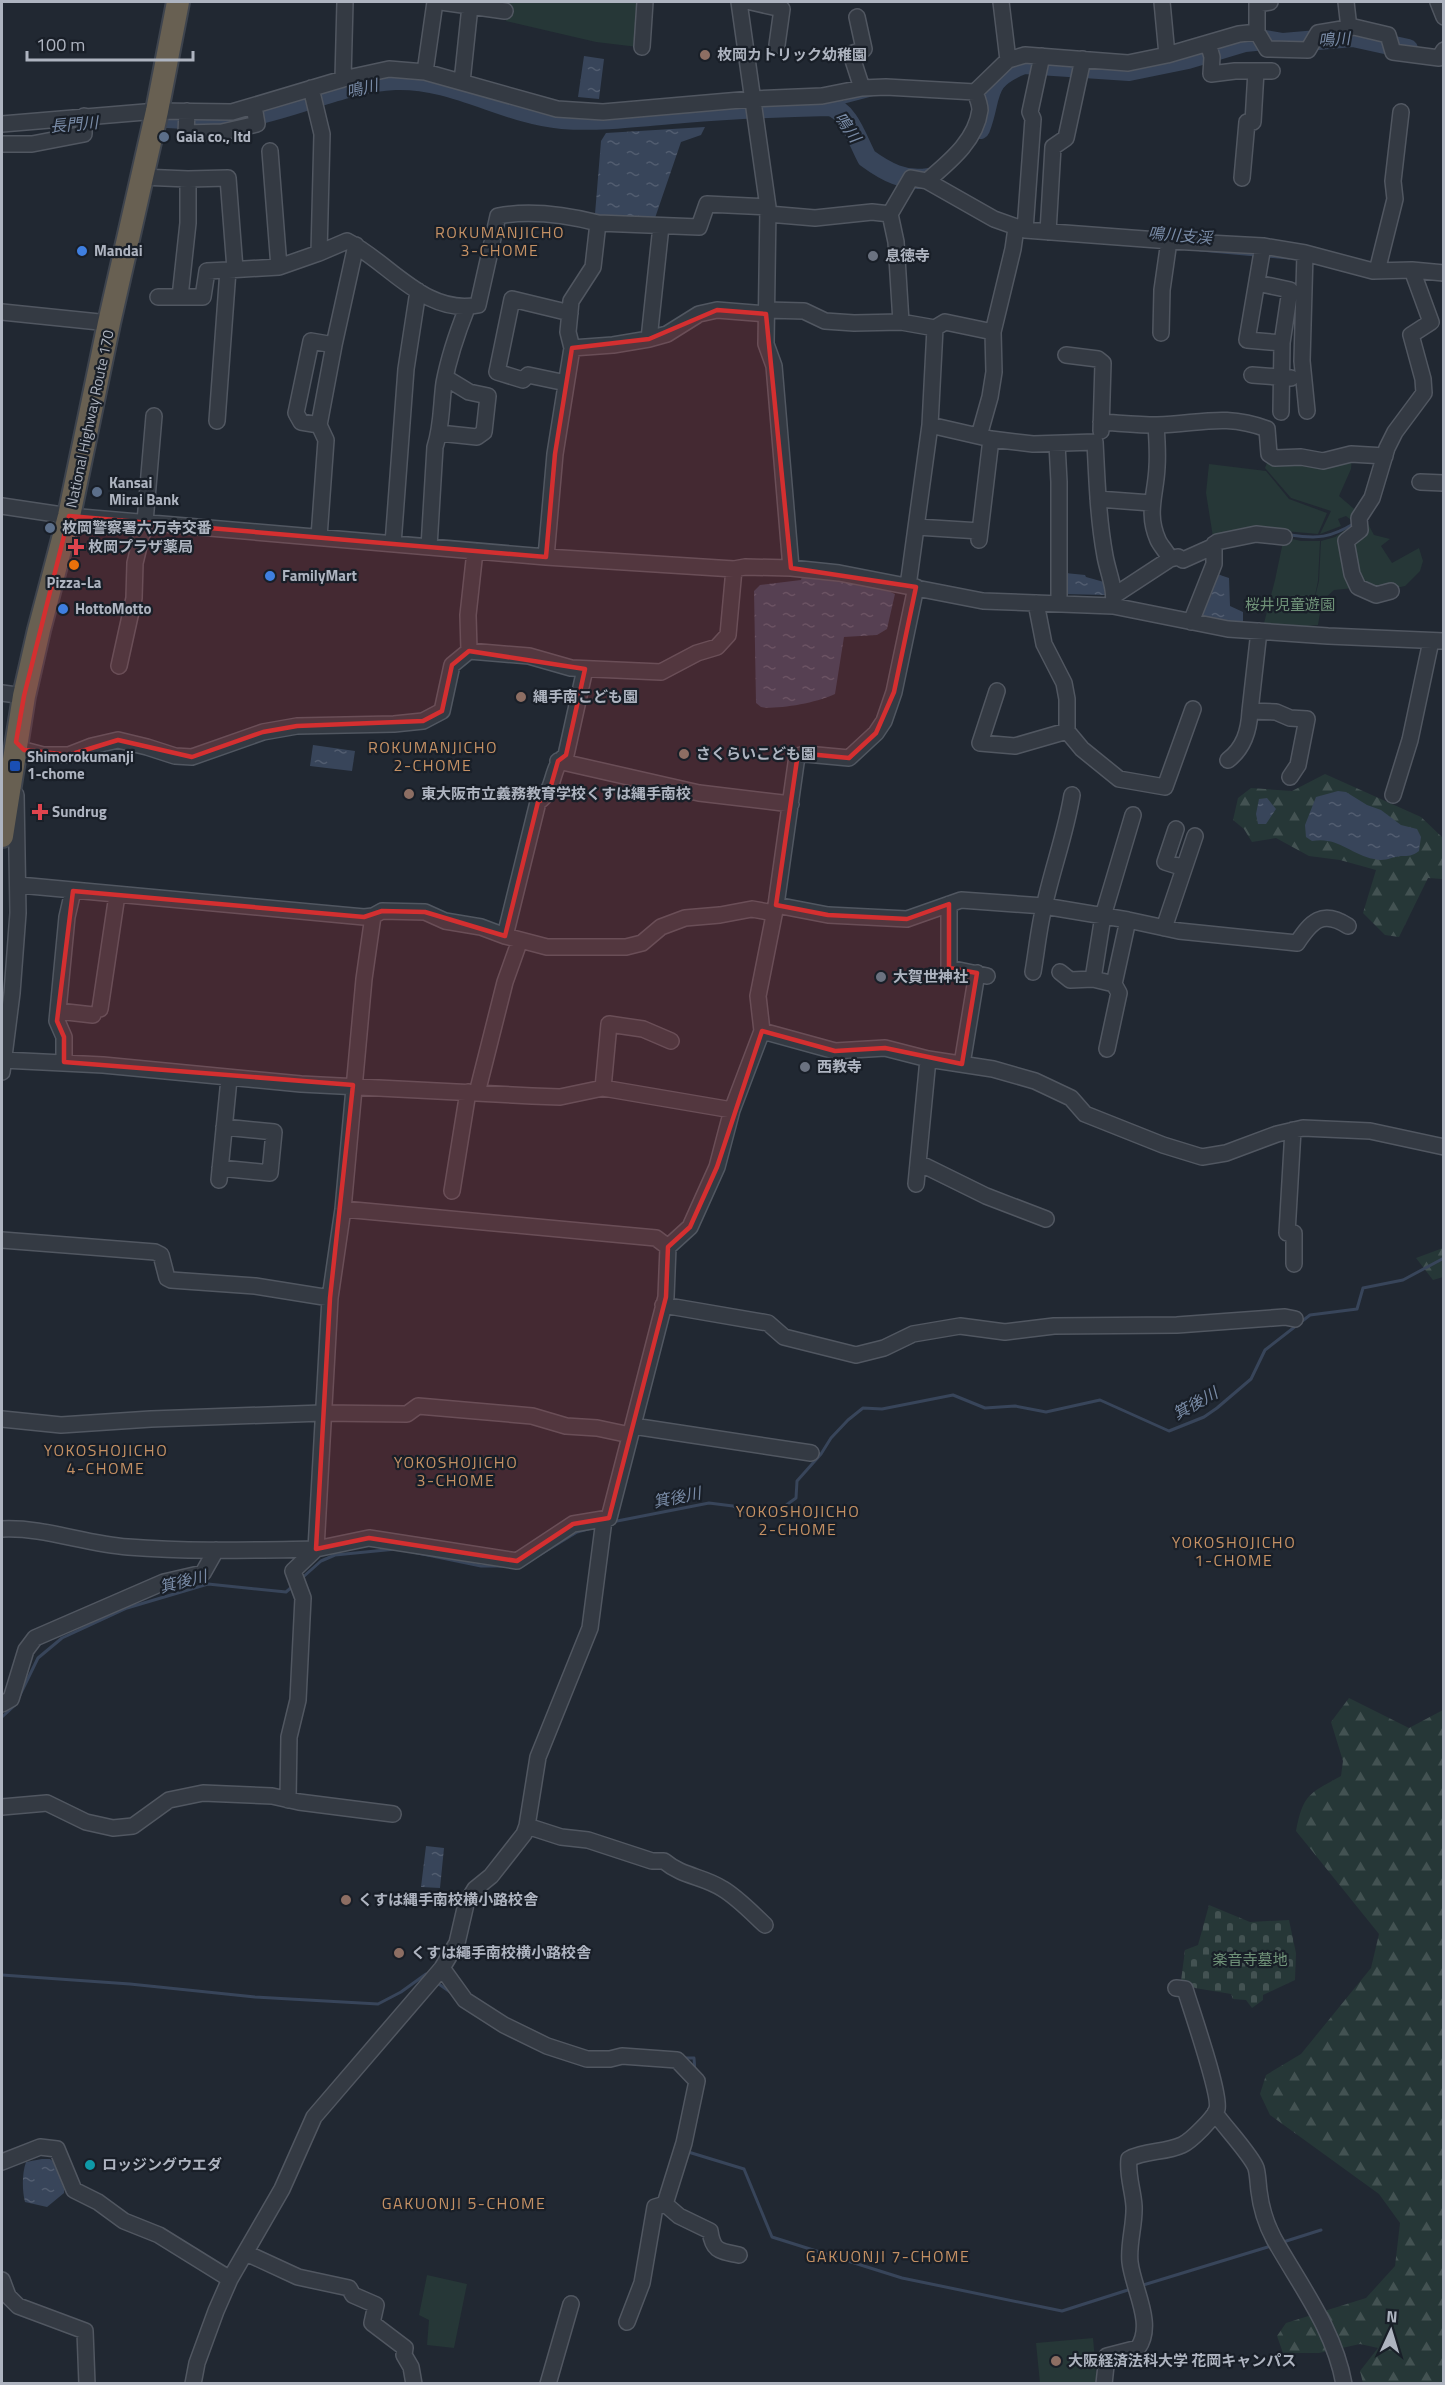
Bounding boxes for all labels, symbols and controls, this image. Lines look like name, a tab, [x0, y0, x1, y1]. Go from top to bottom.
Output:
scale bar	[27, 24, 194, 62]
water label: 鳴川	[1317, 26, 1353, 52]
text: 100 m	[36, 31, 85, 58]
place label: 枚岡カトリック幼稚園	[717, 43, 867, 66]
marker: 枚岡カトリック幼稚園	[698, 48, 712, 62]
water label: 鳴川	[344, 72, 382, 103]
water label: 鳴川	[829, 107, 868, 149]
water label: 長門川	[49, 110, 101, 138]
place label: Gaia co., ltd	[176, 125, 251, 148]
marker: Gaia co., ltd	[157, 130, 171, 144]
district label: ROKUMANJICHO 3-CHOME	[435, 220, 565, 262]
water label: 鳴川支渓	[1147, 220, 1215, 250]
place label: Mandai	[94, 239, 143, 262]
marker: Mandai	[75, 244, 89, 258]
place label: 息徳寺	[885, 244, 930, 267]
marker: 息徳寺	[866, 249, 880, 263]
street label: National Highway Route 170	[59, 328, 120, 510]
place label: Kansai Mirai Bank	[109, 471, 179, 511]
marker: Kansai Mirai Bank	[90, 485, 104, 499]
place label: 枚岡警察署六万寺交番	[62, 516, 212, 539]
marker: 枚岡警察署六万寺交番	[43, 521, 57, 535]
place label: 枚岡プラザ薬局	[88, 535, 193, 558]
marker: 枚岡プラザ薬局	[69, 540, 83, 554]
marker: Pizza-La	[67, 558, 81, 572]
place label: FamilyMart	[282, 564, 357, 587]
marker: FamilyMart	[263, 569, 277, 583]
place label: Pizza-La	[47, 571, 102, 594]
park label: 桜井児童遊園	[1245, 593, 1335, 616]
place label: HottoMotto	[75, 597, 152, 620]
marker: HottoMotto	[56, 602, 70, 616]
place label: 縄手南こども園	[533, 685, 638, 708]
marker: 縄手南こども園	[514, 690, 528, 704]
district label: ROKUMANJICHO 2-CHOME	[368, 735, 498, 777]
place label: さくらいこども園	[696, 742, 816, 765]
place label: Shimorokumanji 1-chome	[27, 745, 134, 785]
marker: さくらいこども園	[677, 747, 691, 761]
marker: Shimorokumanji 1-chome	[8, 759, 22, 773]
place label: 東大阪市立義務教育学校くすは縄手南校	[421, 782, 691, 805]
marker: 東大阪市立義務教育学校くすは縄手南校	[402, 787, 416, 801]
place label: Sundrug	[52, 800, 107, 823]
marker: Sundrug	[33, 805, 47, 819]
place label: 大賀世神社	[893, 965, 968, 988]
marker: 大賀世神社	[874, 970, 888, 984]
place label: 西教寺	[817, 1055, 862, 1078]
marker: 西教寺	[798, 1060, 812, 1074]
water label: 箕後川	[1168, 1380, 1224, 1425]
district label: YOKOSHOJICHO 4-CHOME	[44, 1438, 168, 1480]
district label: YOKOSHOJICHO 3-CHOME	[394, 1450, 518, 1492]
water label: 箕後川	[651, 1480, 705, 1513]
district label: YOKOSHOJICHO 2-CHOME	[736, 1499, 860, 1541]
district label: YOKOSHOJICHO 1-CHOME	[1172, 1530, 1296, 1572]
water label: 箕後川	[157, 1563, 211, 1598]
place label: くすは縄手南校横小路校舎	[358, 1888, 539, 1911]
marker: くすは縄手南校横小路校舎	[339, 1893, 353, 1907]
place label: くすは繩手南校横小路校舎	[411, 1941, 592, 1964]
marker: くすは繩手南校横小路校舎	[392, 1946, 406, 1960]
park label: 楽音寺墓地	[1212, 1948, 1288, 1971]
place label: ロッジングウエダ	[102, 2153, 222, 2176]
marker: ロッジングウエダ	[83, 2158, 97, 2172]
district label: GAKUONJI 5-CHOME	[382, 2191, 546, 2215]
district label: GAKUONJI 7-CHOME	[806, 2244, 970, 2268]
north arrow	[1361, 2301, 1421, 2361]
text: N	[1386, 2304, 1398, 2328]
place label: 大阪経済法科大学 花岡キャンパス	[1068, 2349, 1296, 2372]
marker: 大阪経済法科大学 花岡キャンパス	[1049, 2354, 1063, 2368]

